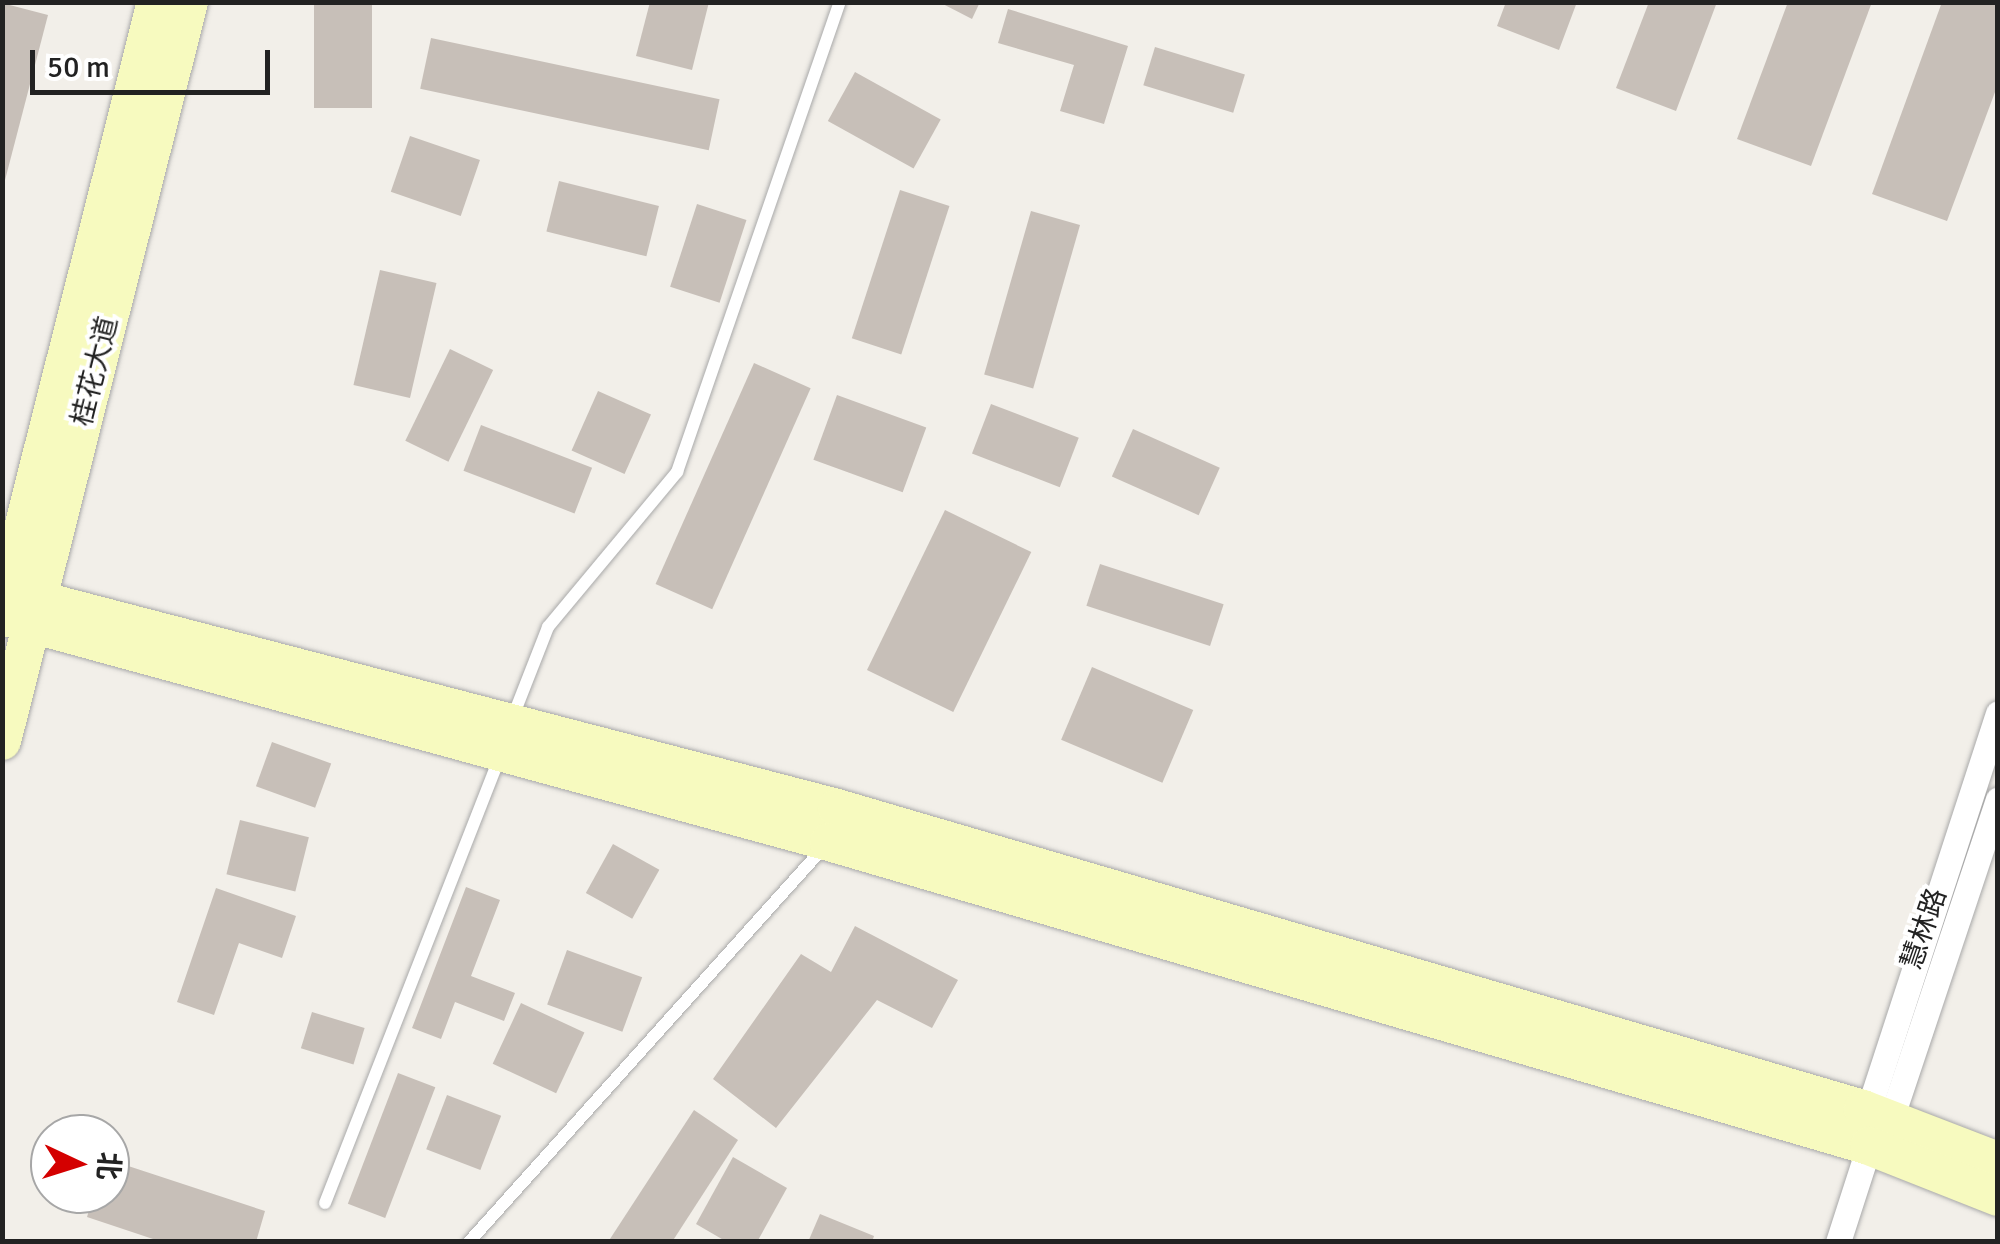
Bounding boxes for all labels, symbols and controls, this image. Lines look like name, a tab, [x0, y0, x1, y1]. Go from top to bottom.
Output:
scale bar	[35, 30, 275, 92]
text: 50 m	[47, 49, 110, 86]
street label: 桂花大道	[65, 313, 125, 429]
street label: 慧林路	[1894, 884, 1954, 974]
north arrow	[30, 1114, 130, 1214]
text: 北	[90, 1151, 126, 1181]

